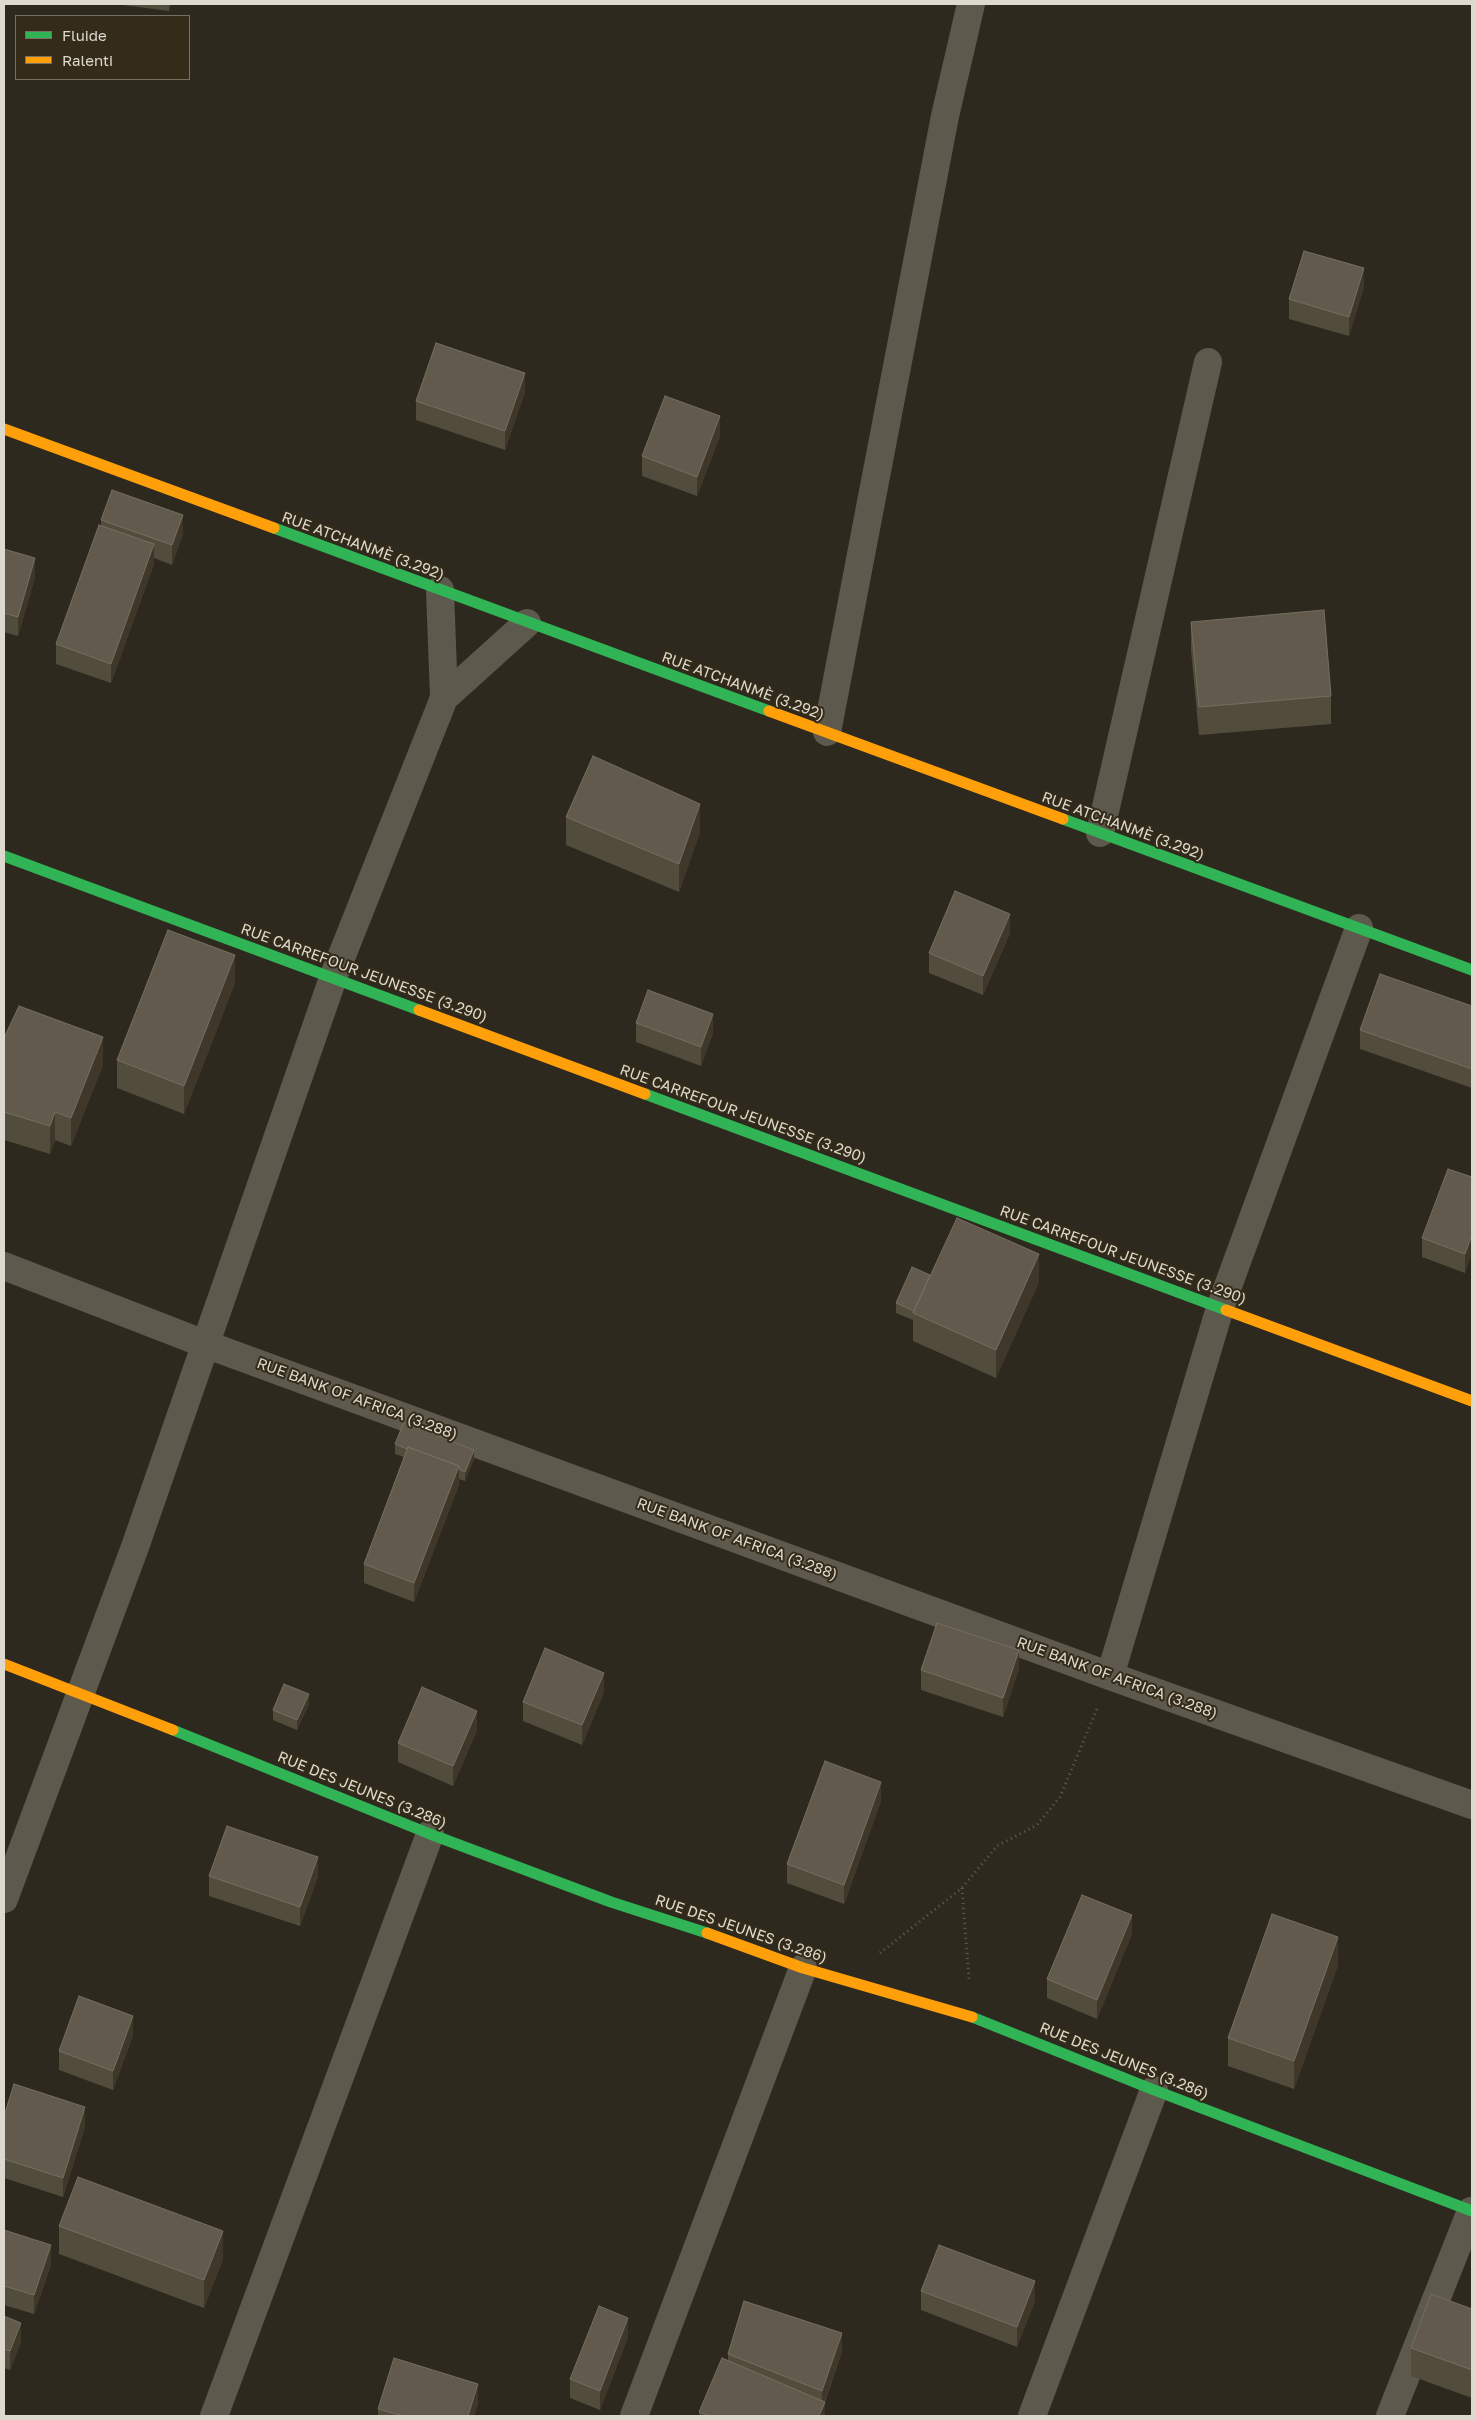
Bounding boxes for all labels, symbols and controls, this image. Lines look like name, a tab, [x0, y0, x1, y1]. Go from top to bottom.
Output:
legend	[15, 15, 190, 80]
text: Fluide	[62, 26, 107, 44]
text: Ralenti	[62, 51, 113, 69]
street label: RUE ATCHANMÈ (3.292)	[279, 508, 447, 584]
street label: RUE ATCHANMÈ (3.292)	[659, 648, 827, 724]
street label: RUE ATCHANMÈ (3.292)	[1039, 788, 1207, 864]
street label: RUE CARREFOUR JEUNESSE (3.290)	[238, 920, 490, 1026]
street label: RUE CARREFOUR JEUNESSE (3.290)	[617, 1061, 869, 1167]
street label: RUE CARREFOUR JEUNESSE (3.290)	[997, 1202, 1249, 1308]
street label: RUE BANK OF AFRICA (3.288)	[254, 1354, 460, 1444]
street label: RUE BANK OF AFRICA (3.288)	[634, 1494, 840, 1584]
street label: RUE BANK OF AFRICA (3.288)	[1014, 1633, 1220, 1723]
street label: RUE DES JEUNES (3.286)	[275, 1748, 449, 1832]
street label: RUE DES JEUNES (3.286)	[653, 1891, 829, 1967]
street label: RUE DES JEUNES (3.286)	[1037, 2019, 1211, 2103]

